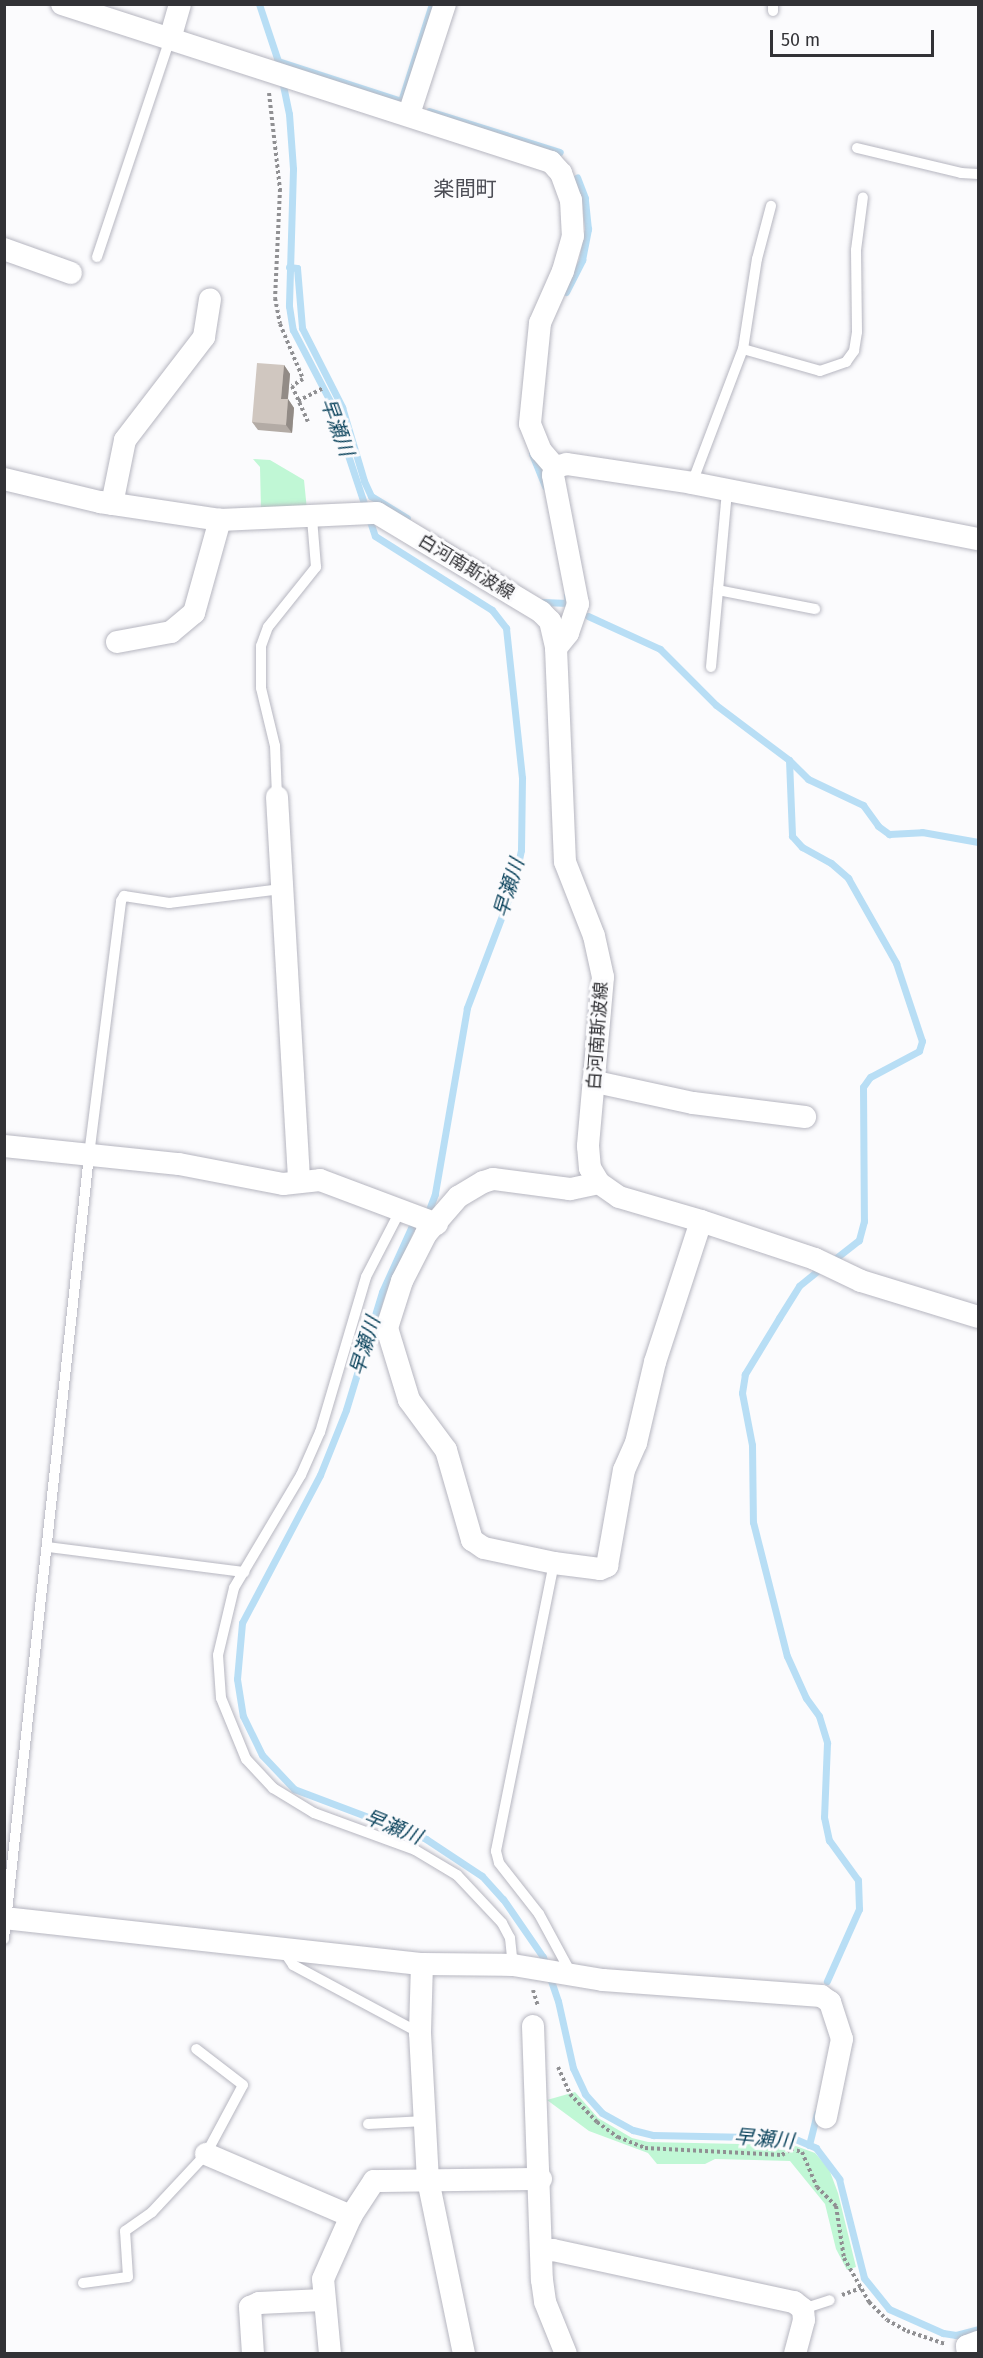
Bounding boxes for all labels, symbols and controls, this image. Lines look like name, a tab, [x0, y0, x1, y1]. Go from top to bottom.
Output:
scale bar	[773, 18, 936, 56]
text: 50 m	[781, 29, 820, 51]
district label: 楽間町	[434, 176, 496, 202]
water label: 早瀬川	[315, 395, 359, 459]
street label: 白河南斯波線	[414, 530, 518, 604]
water label: 早瀬川	[489, 856, 529, 920]
street label: 白河南斯波線	[583, 981, 613, 1091]
water label: 早瀬川	[345, 1314, 385, 1378]
water label: 早瀬川	[361, 1805, 425, 1849]
water label: 早瀬川	[733, 2124, 795, 2154]

